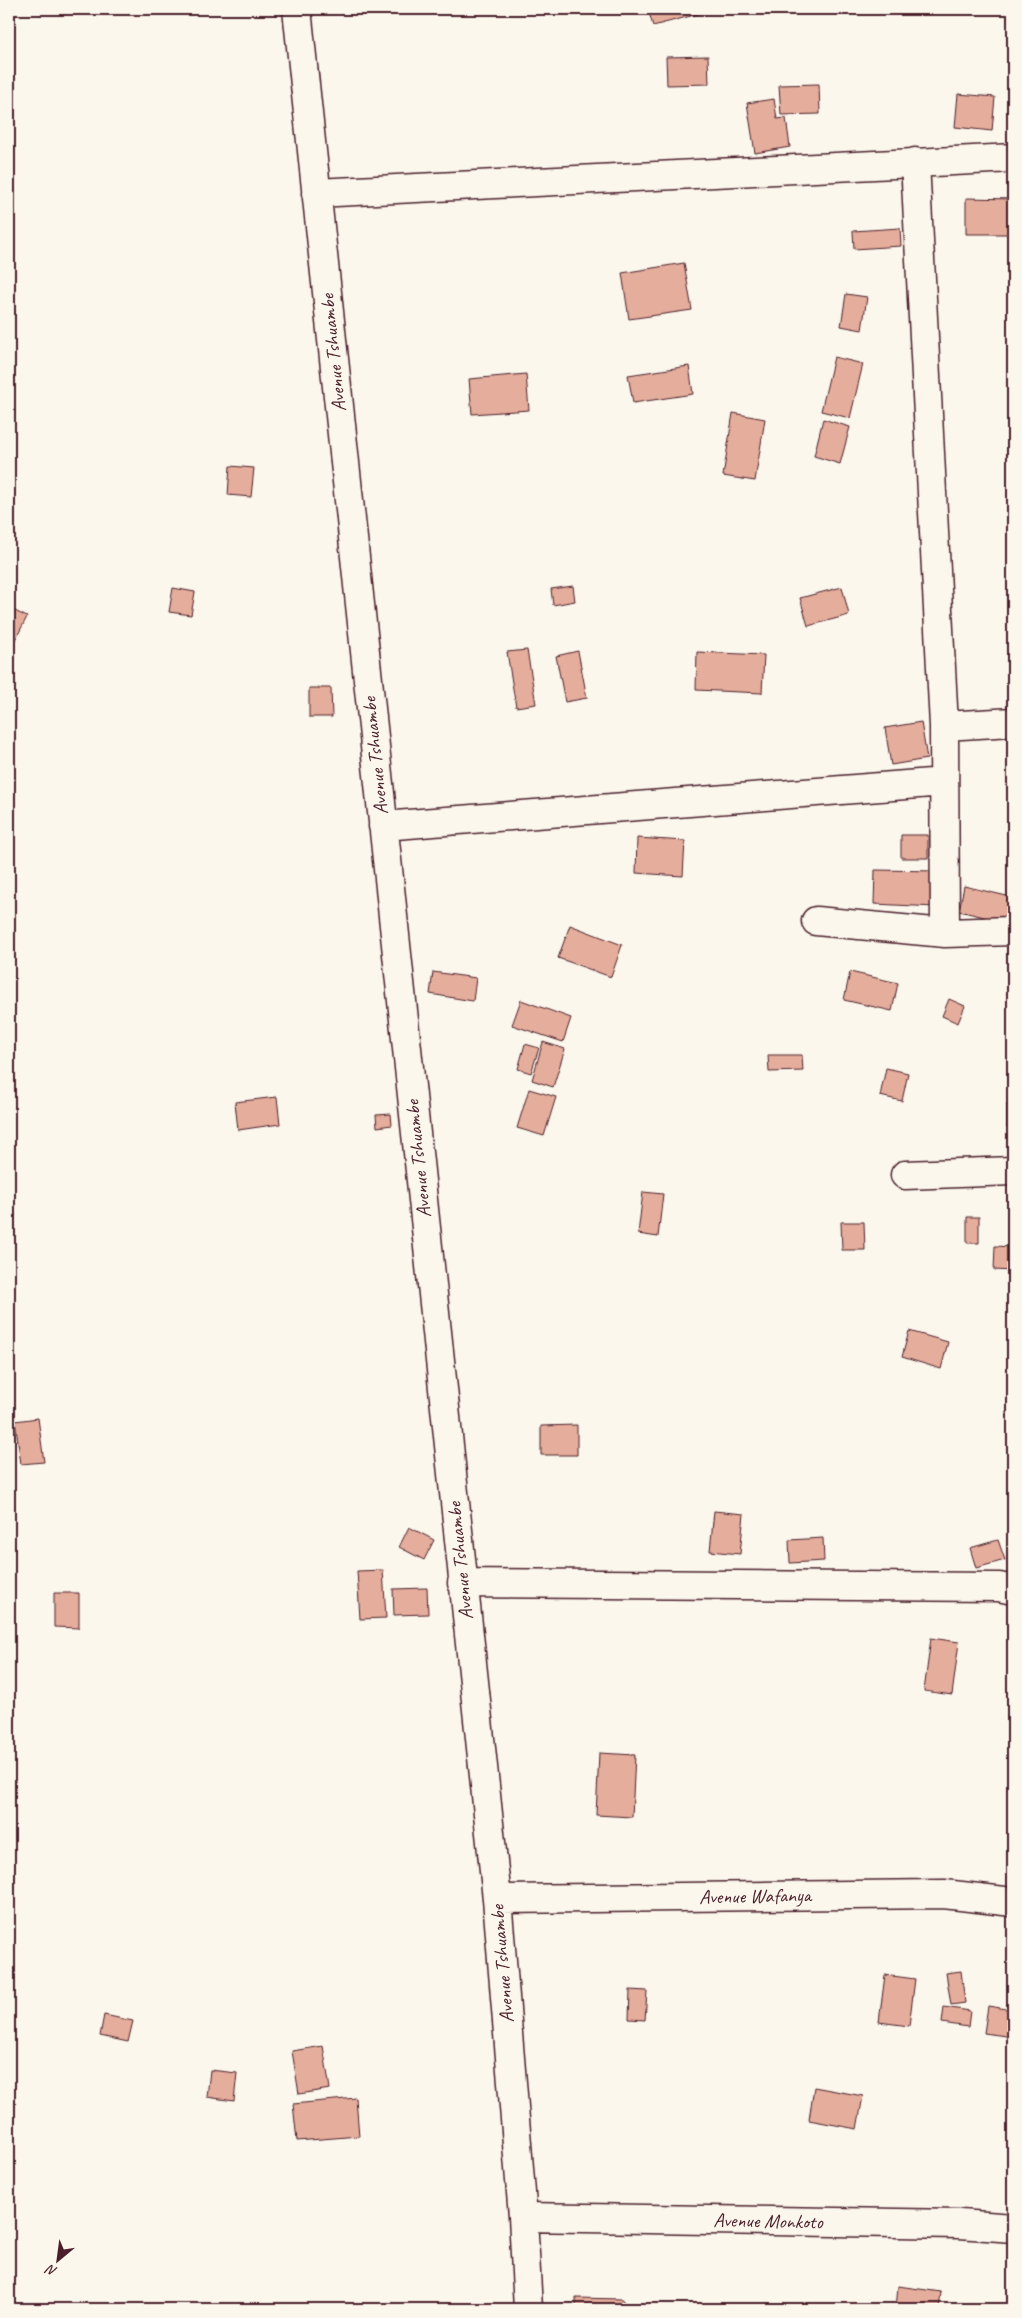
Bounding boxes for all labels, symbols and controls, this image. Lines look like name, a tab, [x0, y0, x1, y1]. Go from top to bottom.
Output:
street label: Avenue Tshuambe	[314, 291, 352, 413]
street label: Avenue Tshuambe	[356, 694, 394, 816]
street label: Avenue Tshuambe	[399, 1097, 437, 1219]
street label: Avenue Tshuambe	[441, 1499, 479, 1621]
street label: Avenue Wafanya	[699, 1882, 813, 1909]
street label: Avenue Tshuambe	[484, 1903, 520, 2024]
street label: Avenue Monkoto	[713, 2208, 824, 2234]
north arrow	[32, 2236, 82, 2286]
text: N	[42, 2260, 60, 2280]

